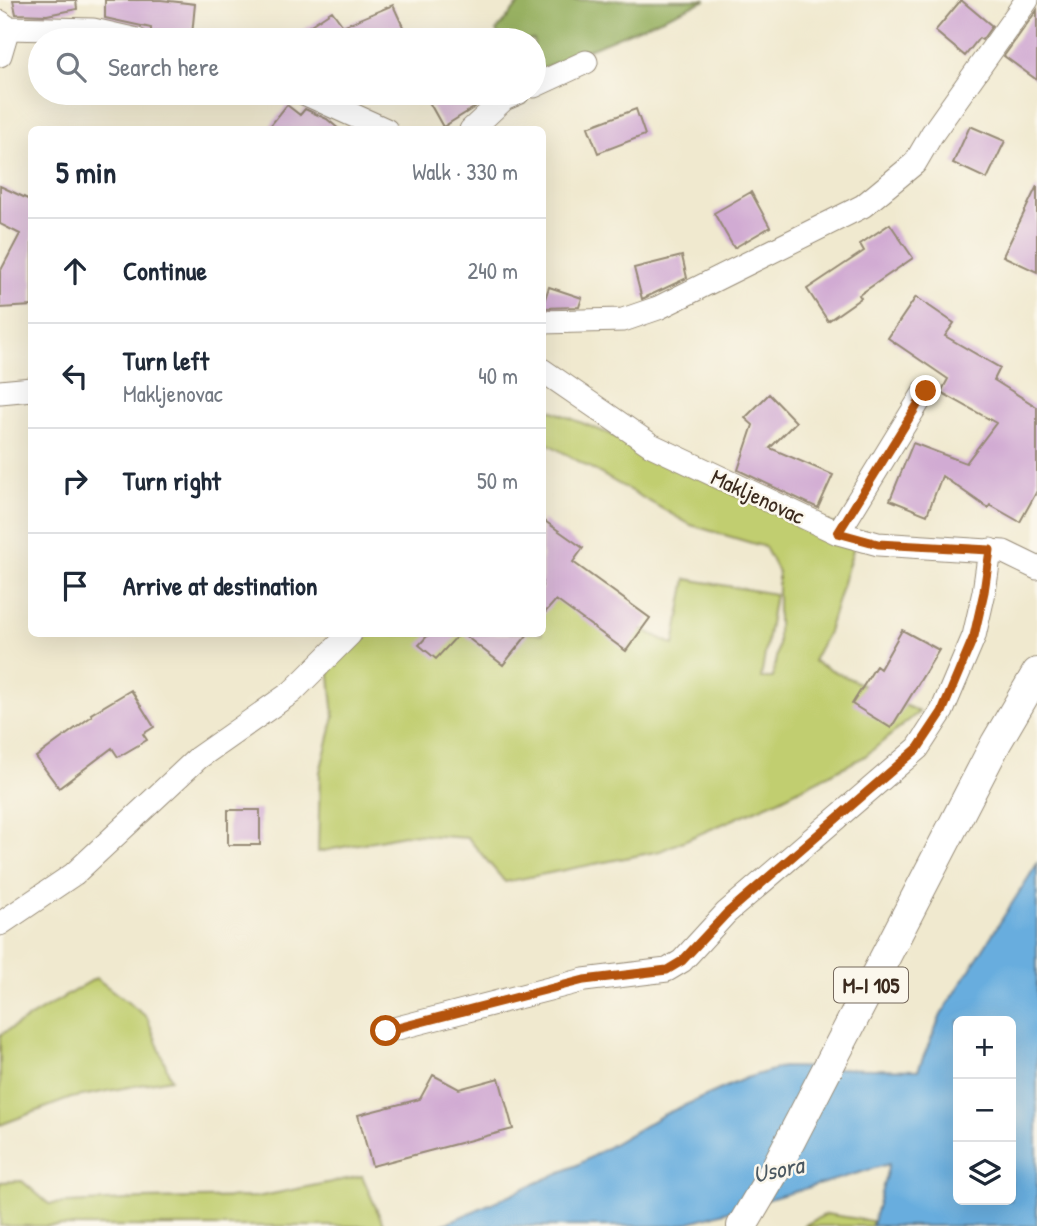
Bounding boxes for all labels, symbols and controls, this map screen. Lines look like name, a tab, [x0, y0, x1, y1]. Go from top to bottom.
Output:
search box	[28, 28, 546, 105]
icon: search	[52, 48, 90, 86]
text: Search here	[108, 49, 219, 84]
text: 5 min	[56, 152, 116, 192]
text: Walk · 330 m	[412, 156, 518, 187]
icon: ahead	[56, 252, 94, 290]
text: Continue	[123, 253, 207, 288]
text: 240 m	[467, 255, 518, 286]
text: Turn left	[123, 343, 209, 378]
icon: left	[56, 357, 94, 395]
text: 40 m	[478, 360, 518, 391]
route end	[910, 375, 941, 406]
text: Makljenovac	[123, 378, 223, 409]
street label: Makljenovac	[706, 461, 810, 531]
icon: right	[56, 462, 94, 500]
text: Turn right	[123, 463, 221, 498]
text: 50 m	[477, 465, 518, 496]
icon: arrive	[56, 567, 94, 605]
text: Arrive at destination	[123, 568, 318, 603]
road number: M-I 105	[834, 968, 908, 1002]
route start	[370, 1015, 401, 1046]
map controls	[953, 1016, 1016, 1205]
button: +	[953, 1016, 1016, 1079]
button: −	[953, 1079, 1016, 1142]
button: layers	[953, 1142, 1016, 1205]
water label: Usora	[750, 1148, 809, 1190]

